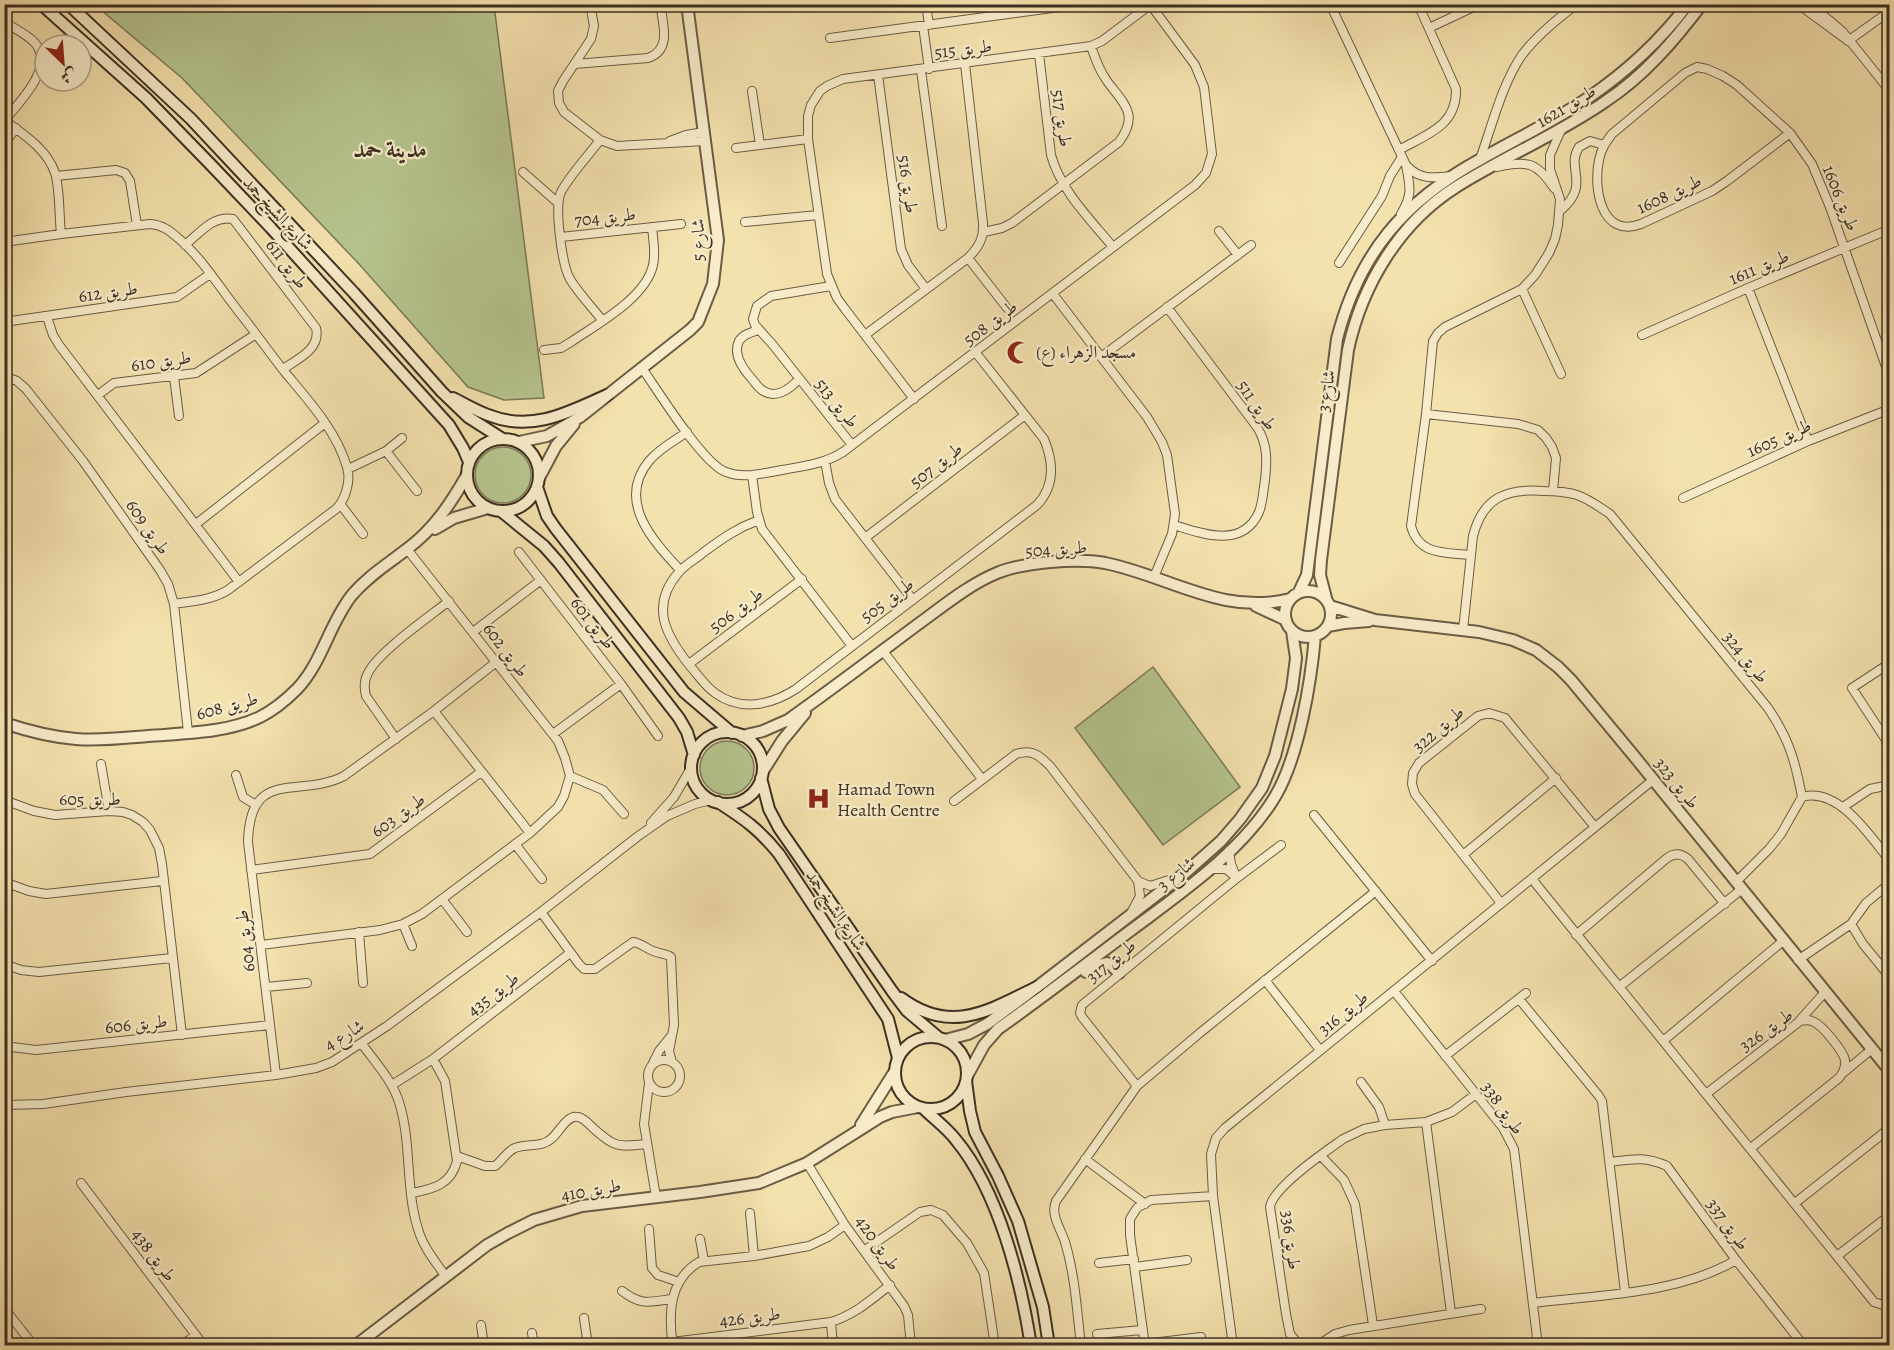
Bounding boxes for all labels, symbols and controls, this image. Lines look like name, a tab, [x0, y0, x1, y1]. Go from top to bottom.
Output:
north arrow	[33, 33, 93, 93]
street label: طريق 515	[933, 34, 993, 64]
text: ش	[57, 62, 81, 89]
street label: طريق 1621	[1532, 79, 1600, 133]
street label: طريق 517	[1046, 88, 1078, 148]
district label: مدينة حمد	[353, 133, 427, 165]
street label: طريق 516	[892, 153, 924, 215]
street label: طريق 1606	[1817, 162, 1865, 234]
street label: طريق 1608	[1633, 168, 1705, 220]
street label: شارع الشيخ حمد	[235, 171, 319, 258]
street label: طريق 704	[573, 202, 637, 232]
street label: شارع 5	[686, 218, 713, 261]
street label: طريق 611	[260, 234, 314, 294]
street label: طريق 1611	[1725, 244, 1793, 290]
street label: طريق 612	[77, 276, 139, 308]
street label: طريق 508	[958, 295, 1022, 351]
mosque icon: مسجد الزهراء (ع)	[1005, 339, 1031, 365]
place label: مسجد الزهراء (ع)	[1036, 340, 1136, 367]
street label: طريق 610	[129, 345, 193, 377]
street label: شارع 3	[1311, 368, 1344, 414]
street label: طريق 513	[809, 373, 865, 433]
street label: طريق 511	[1231, 375, 1283, 435]
street label: طريق 1605	[1743, 413, 1815, 463]
street label: طريق 507	[904, 437, 968, 493]
street label: طريق 609	[120, 494, 176, 560]
street label: طريق 504	[1024, 535, 1088, 563]
street label: طريق 505	[855, 572, 919, 628]
street label: طريق 506	[704, 582, 768, 638]
street label: طريق 601	[565, 592, 621, 654]
street label: طريق 602	[477, 618, 535, 682]
street label: طريق 324	[1718, 626, 1774, 688]
street label: طريق 608	[193, 686, 261, 726]
street label: طريق 322	[1407, 700, 1469, 758]
street label: طريق 323	[1649, 752, 1705, 814]
place label: Hamad Town Health Centre	[837, 777, 940, 822]
hospital icon: Hamad Town Health Centre	[806, 786, 832, 812]
street label: طريق 605	[59, 787, 121, 811]
street label: طريق 603	[366, 787, 430, 843]
street label: شارع 3	[1152, 851, 1202, 899]
street label: شارع الشيخ حمد	[797, 865, 872, 958]
street label: طريق 604	[229, 908, 261, 974]
street label: طريق 317	[1081, 934, 1141, 988]
street label: طريق 435	[462, 966, 524, 1022]
street label: طريق 316	[1313, 985, 1373, 1041]
street label: طريق 326	[1734, 1003, 1798, 1057]
street label: طريق 606	[104, 1009, 168, 1039]
street label: شارع 4	[319, 1014, 370, 1059]
street label: طريق 338	[1476, 1076, 1530, 1140]
street label: طريق 410	[559, 1173, 623, 1207]
street label: طريق 337	[1701, 1193, 1755, 1255]
street label: طريق 336	[1275, 1209, 1307, 1271]
street label: طريق 420	[850, 1211, 906, 1275]
street label: طريق 438	[126, 1223, 182, 1287]
street label: طريق 426	[718, 1301, 782, 1333]

